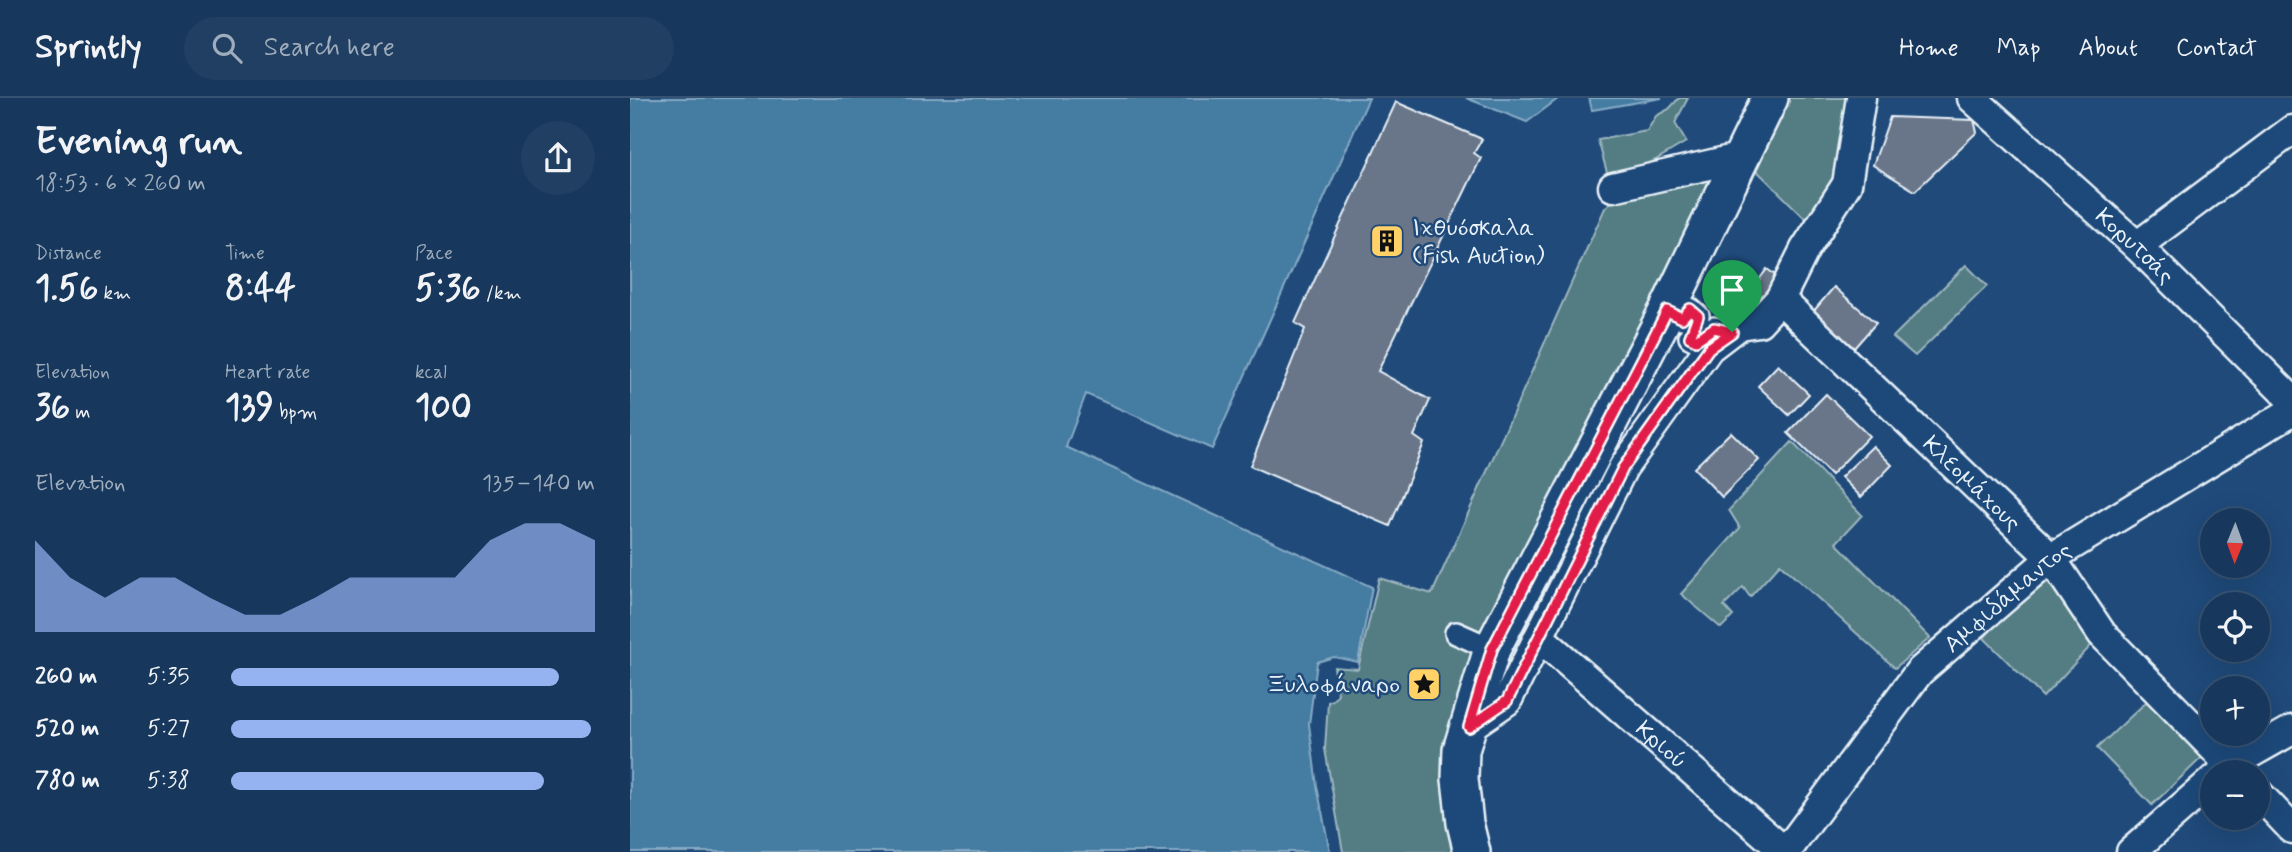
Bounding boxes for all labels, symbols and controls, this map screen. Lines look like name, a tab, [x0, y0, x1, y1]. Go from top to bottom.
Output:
search box	[184, 17, 674, 80]
text: Sprintly	[35, 26, 142, 70]
icon: search	[208, 29, 246, 67]
text: Search here	[264, 31, 395, 65]
text: Home	[1899, 33, 1959, 64]
text: Map	[1997, 33, 2041, 64]
text: About	[2079, 33, 2138, 64]
text: Contact	[2176, 33, 2257, 64]
text: Evening run	[35, 118, 242, 167]
button: share	[521, 121, 595, 195]
text: 18:53 · 6 × 260 m	[35, 169, 206, 199]
street label: Κορυτσάς	[2088, 202, 2180, 291]
place label: Ιχθυόσκαλα (Fish Auction)	[1412, 213, 1545, 272]
building icon: Ιχθυόσκαλα (Fish Auction)	[1368, 222, 1406, 260]
text: Distance	[35, 241, 102, 266]
text: Time	[225, 241, 265, 266]
text: Pace	[415, 241, 453, 266]
pin	[1702, 260, 1762, 332]
text: 1.56	[35, 266, 98, 312]
text: 8:44	[225, 266, 296, 312]
text: 5:36	[415, 266, 481, 312]
icon: arrive	[1713, 271, 1751, 309]
text: km	[98, 281, 131, 306]
text: /km	[481, 281, 522, 306]
text: Elevation	[35, 360, 110, 385]
text: Heart rate	[225, 360, 310, 385]
text: kcal	[415, 360, 447, 385]
text: 36	[35, 385, 70, 431]
text: 139	[225, 385, 274, 431]
text: 100	[415, 385, 472, 431]
text: m	[70, 400, 90, 425]
text: bpm	[274, 400, 317, 425]
street label: Κλεομάχους	[1915, 429, 2027, 538]
text: Elevation	[35, 469, 126, 499]
text: 135–140 m	[482, 469, 595, 499]
north arrow	[2200, 508, 2270, 578]
map controls	[2200, 508, 2270, 830]
street label: Αμφιδάμαντος	[1938, 535, 2078, 661]
button: locate	[2200, 592, 2270, 662]
text: 260 m	[35, 662, 97, 692]
text: 5:35	[147, 662, 190, 692]
place icon: Ξυλοφάναρο	[1405, 665, 1443, 703]
place label: Ξυλοφάναρο	[1266, 670, 1400, 701]
button: +	[2200, 676, 2270, 746]
text: 520 m	[35, 714, 99, 744]
text: 5:27	[147, 714, 190, 744]
street label: Κριού	[1628, 714, 1693, 777]
button: −	[2200, 760, 2270, 830]
text: 780 m	[35, 766, 100, 796]
text: 5:38	[147, 766, 190, 796]

